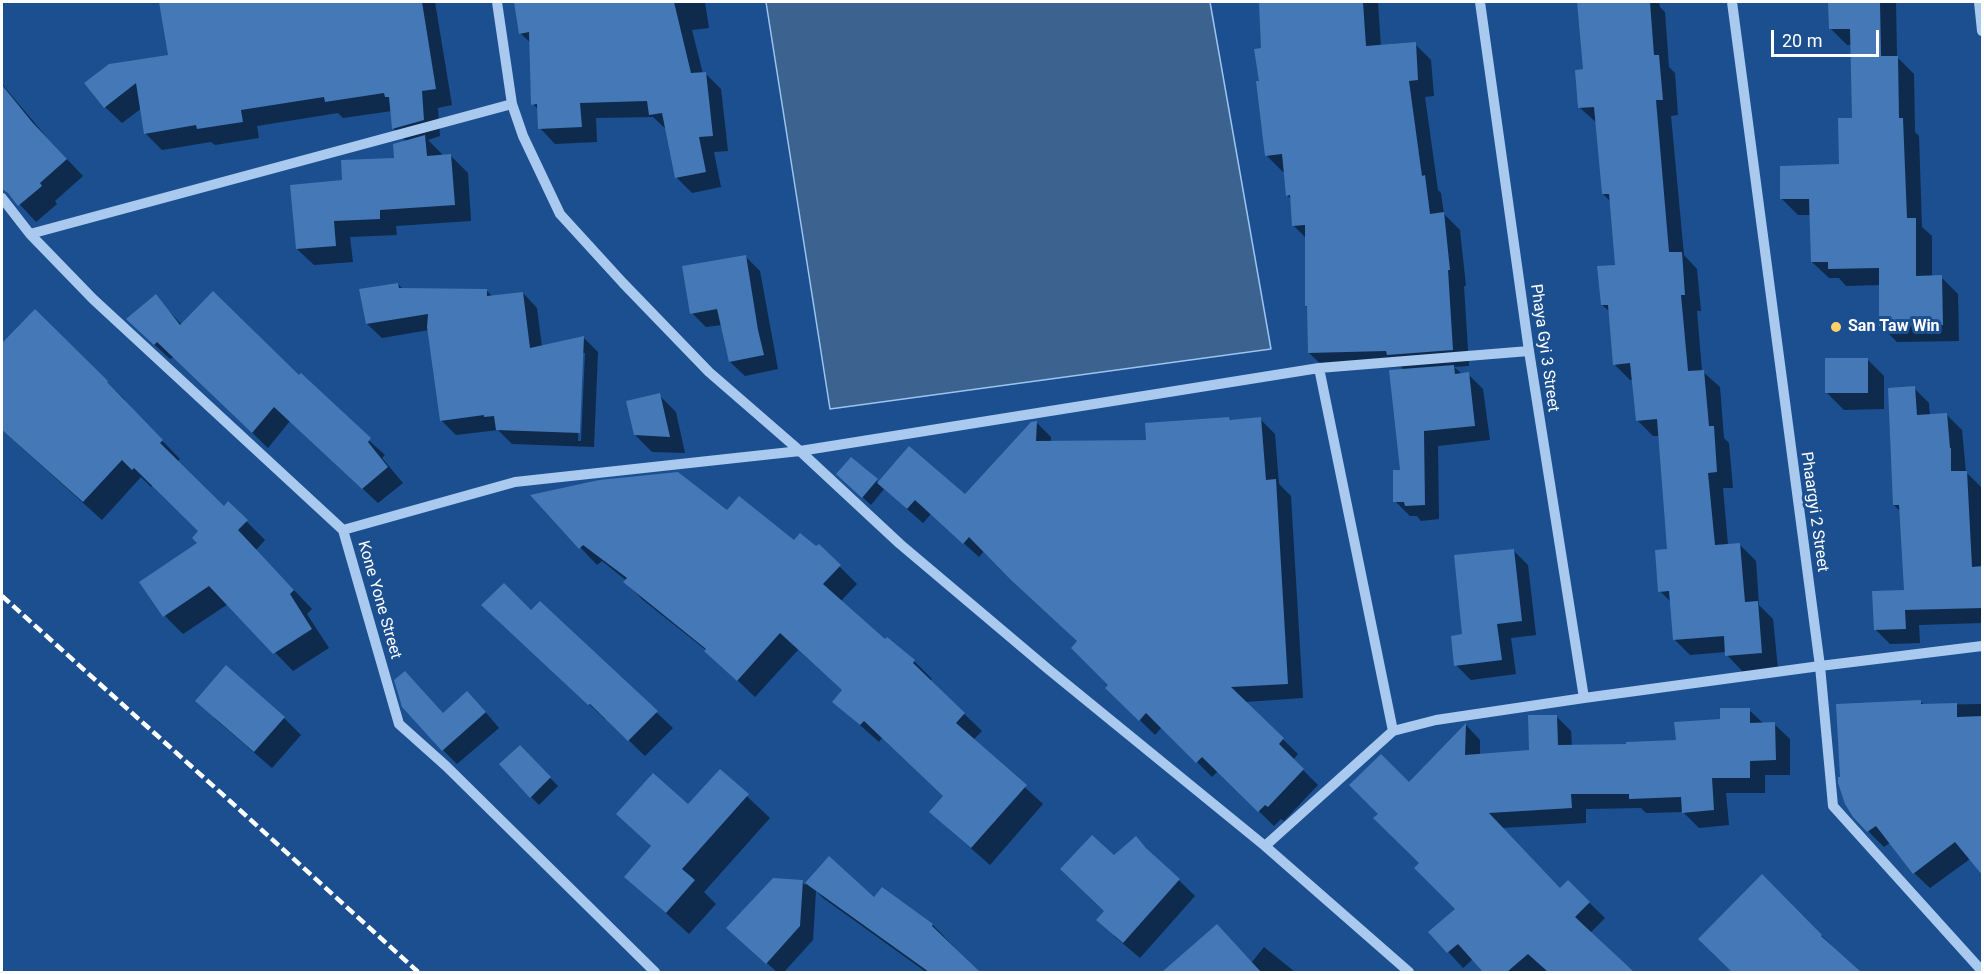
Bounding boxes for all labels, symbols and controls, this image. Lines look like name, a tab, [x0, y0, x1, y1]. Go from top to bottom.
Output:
scale bar	[1774, 18, 1882, 56]
text: 20 m	[1782, 30, 1822, 51]
street label: Phaya Gyi 3 Street	[1526, 283, 1562, 413]
place label: San Taw Win	[1848, 317, 1940, 337]
marker: San Taw Win	[1829, 320, 1843, 334]
street label: Phaargyi 2 Street	[1796, 451, 1832, 573]
street label: Kone Yone Street	[353, 539, 405, 661]

